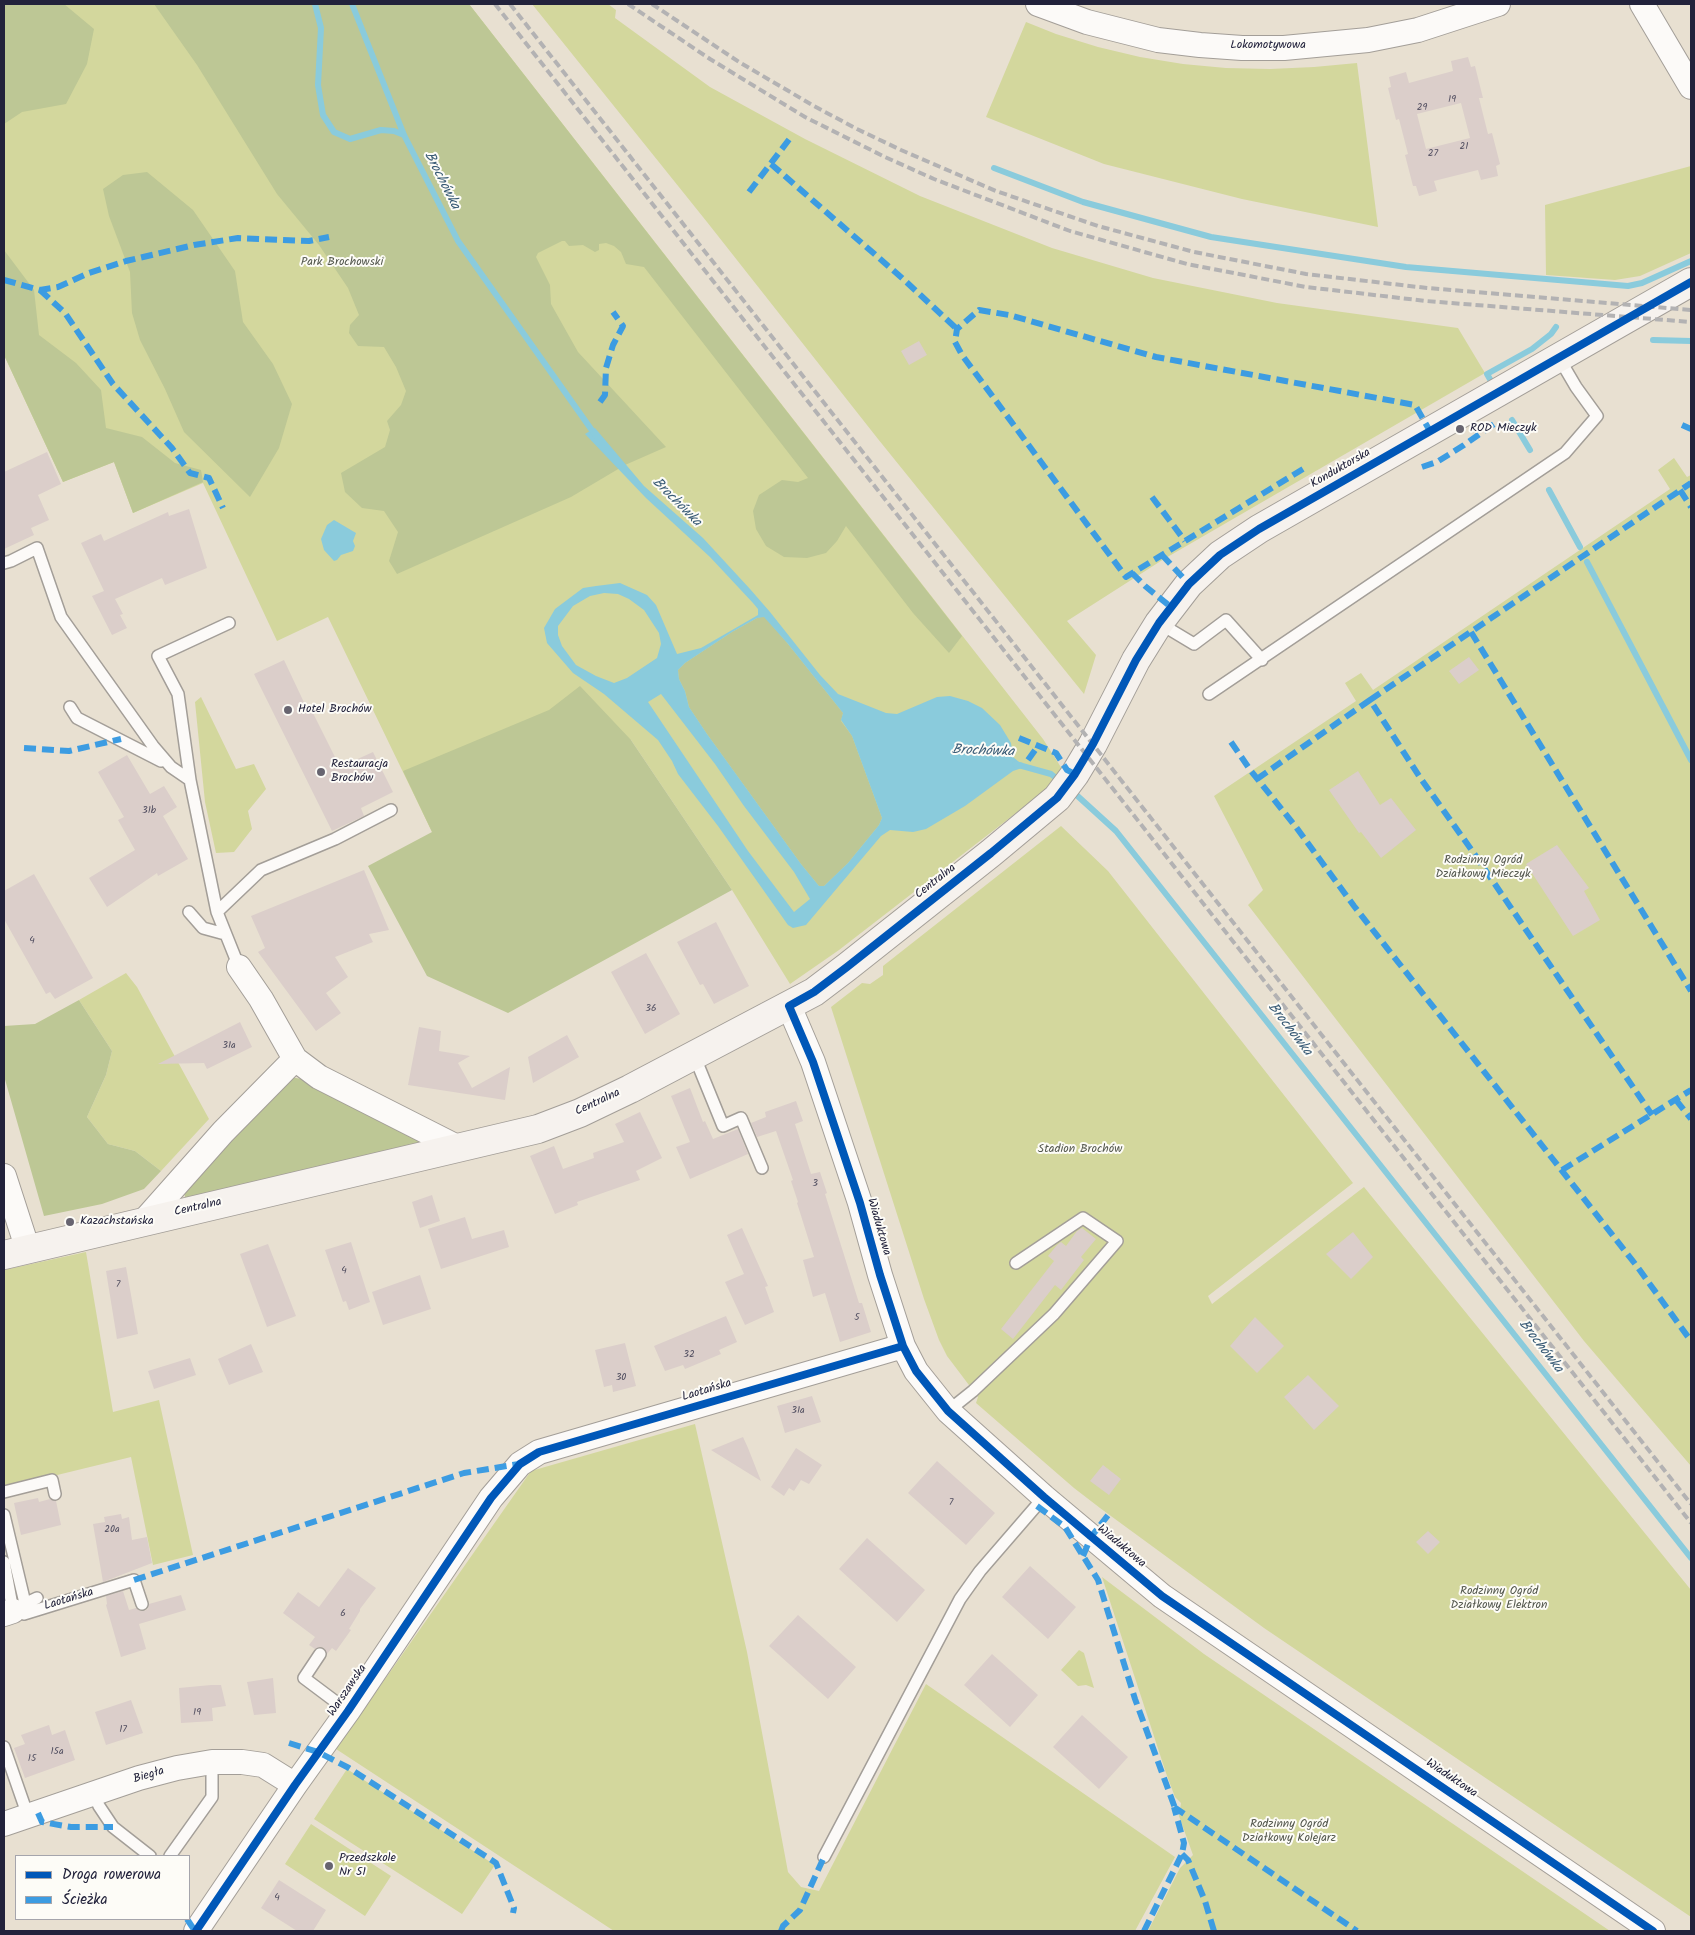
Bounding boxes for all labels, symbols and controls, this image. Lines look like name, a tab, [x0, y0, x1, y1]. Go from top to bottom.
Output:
street label: Lokomotywowa	[1230, 39, 1306, 53]
house number: 19	[1448, 94, 1456, 106]
house number: 29	[1417, 102, 1427, 114]
house number: 21	[1460, 141, 1468, 153]
house number: 27	[1428, 148, 1438, 160]
water label: Brochówka	[419, 149, 463, 213]
park label: Park Brochowski	[301, 256, 383, 270]
place label: ROD Mieczyk	[1470, 422, 1537, 436]
marker: ROD Mieczyk	[1454, 423, 1466, 435]
street label: Konduktorska	[1309, 446, 1373, 492]
water label: Brochówka	[648, 475, 704, 531]
place label: Hotel Brochów	[298, 703, 372, 717]
marker: Hotel Brochów	[282, 704, 294, 716]
water label: Brochówka	[951, 743, 1015, 761]
place label: Restauracja Brochów	[331, 758, 388, 786]
marker: Restauracja Brochów	[315, 766, 327, 778]
house number: 31b	[142, 805, 156, 817]
park label: Rodzinny Ogród Działkowy Mieczyk	[1435, 854, 1531, 882]
street label: Centralna	[913, 861, 959, 903]
house number: 4	[29, 935, 35, 947]
water label: Brochówka	[1263, 1000, 1315, 1060]
house number: 36	[645, 1003, 657, 1015]
house number: 31a	[222, 1040, 236, 1052]
street label: Centralna	[573, 1086, 623, 1120]
park label: Stadion Brochów	[1038, 1143, 1122, 1157]
house number: 3	[812, 1178, 818, 1190]
street label: Centralna	[173, 1196, 223, 1220]
street label: Wiaduktowa	[863, 1197, 893, 1257]
place label: Kazachstańska	[80, 1215, 154, 1229]
marker: Kazachstańska	[64, 1216, 76, 1228]
house number: 4	[341, 1265, 347, 1277]
house number: 7	[116, 1279, 120, 1291]
house number: 5	[854, 1312, 860, 1324]
water label: Brochówka	[1514, 1317, 1566, 1377]
house number: 32	[683, 1349, 695, 1361]
house number: 30	[616, 1372, 626, 1384]
street label: Laotańska	[681, 1377, 733, 1405]
house number: 31a	[791, 1405, 805, 1417]
house number: 7	[949, 1497, 953, 1509]
street label: Wiaduktowa	[1094, 1523, 1148, 1571]
house number: 20a	[104, 1524, 120, 1536]
park label: Rodzinny Ogród Działkowy Elektron	[1451, 1585, 1547, 1613]
street label: Laotańska	[43, 1586, 95, 1614]
house number: 6	[340, 1608, 346, 1620]
street label: Warszawska	[325, 1662, 371, 1720]
house number: 19	[193, 1707, 201, 1719]
house number: 17	[119, 1724, 127, 1736]
house number: 15a	[50, 1746, 64, 1758]
house number: 15	[28, 1753, 36, 1765]
street label: Wiaduktowa	[1423, 1757, 1479, 1801]
street label: Biegła	[132, 1764, 166, 1788]
park label: Rodzinny Ogród Działkowy Kolejarz	[1242, 1818, 1336, 1846]
place label: Przedszkole Nr 51	[339, 1852, 396, 1880]
legend	[15, 1855, 190, 1920]
marker: Przedszkole Nr 51	[323, 1860, 335, 1872]
text: Droga rowerowa	[62, 1863, 161, 1887]
text: Ścieżka	[62, 1888, 107, 1912]
house number: 4	[274, 1892, 280, 1904]

